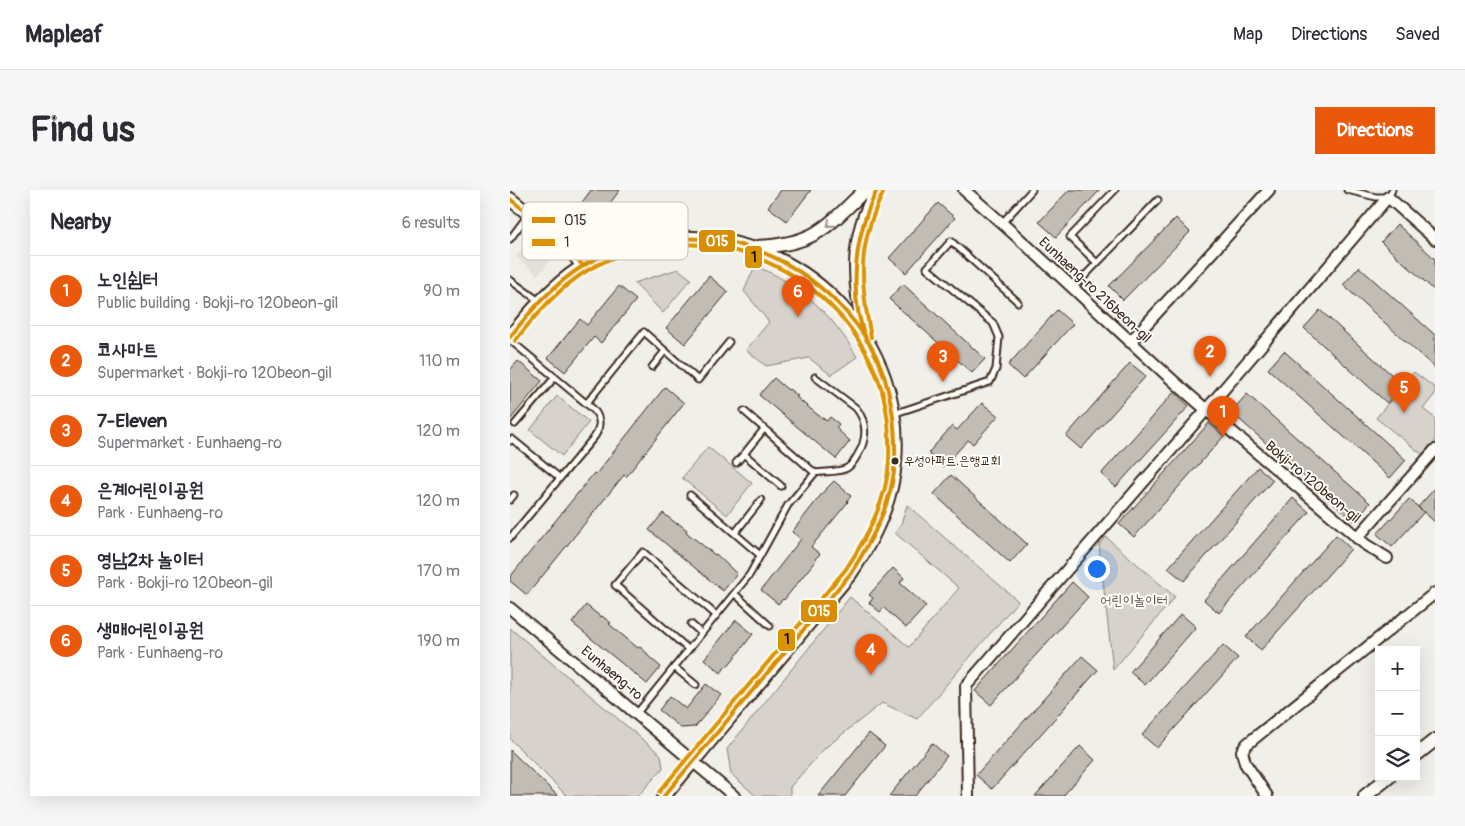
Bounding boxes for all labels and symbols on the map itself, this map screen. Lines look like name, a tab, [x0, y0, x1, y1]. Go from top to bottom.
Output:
legend	[522, 202, 688, 260]
text: 015	[564, 212, 587, 229]
one-way arrow	[826, 218, 835, 227]
line badge: 015	[698, 229, 736, 253]
text: 015	[706, 233, 729, 250]
street label: Eunhaeng-ro 216beon-gil	[1035, 233, 1155, 347]
text: 1	[564, 234, 569, 251]
line badge: 1	[744, 245, 763, 269]
text: 1	[751, 249, 757, 266]
pin: 6	[782, 276, 814, 317]
pin: 2	[1194, 336, 1226, 377]
pin: 3	[927, 341, 959, 382]
pin: 5	[1388, 372, 1420, 413]
pin: 1	[1207, 396, 1239, 437]
street label: Bokji-ro 120beon-gil	[1262, 437, 1364, 527]
place label: 우성아파트.은행교회	[904, 453, 1001, 469]
marker: 우성아파트.은행교회	[890, 456, 900, 466]
your location	[1084, 556, 1110, 582]
park label: 어린이놀이터	[1100, 592, 1168, 609]
line badge: 015	[800, 599, 838, 623]
text: 015	[808, 603, 831, 620]
line badge: 1	[777, 628, 796, 652]
text: 1	[784, 631, 790, 648]
pin: 4	[855, 634, 887, 675]
street label: Eunhaeng-ro	[578, 642, 647, 704]

